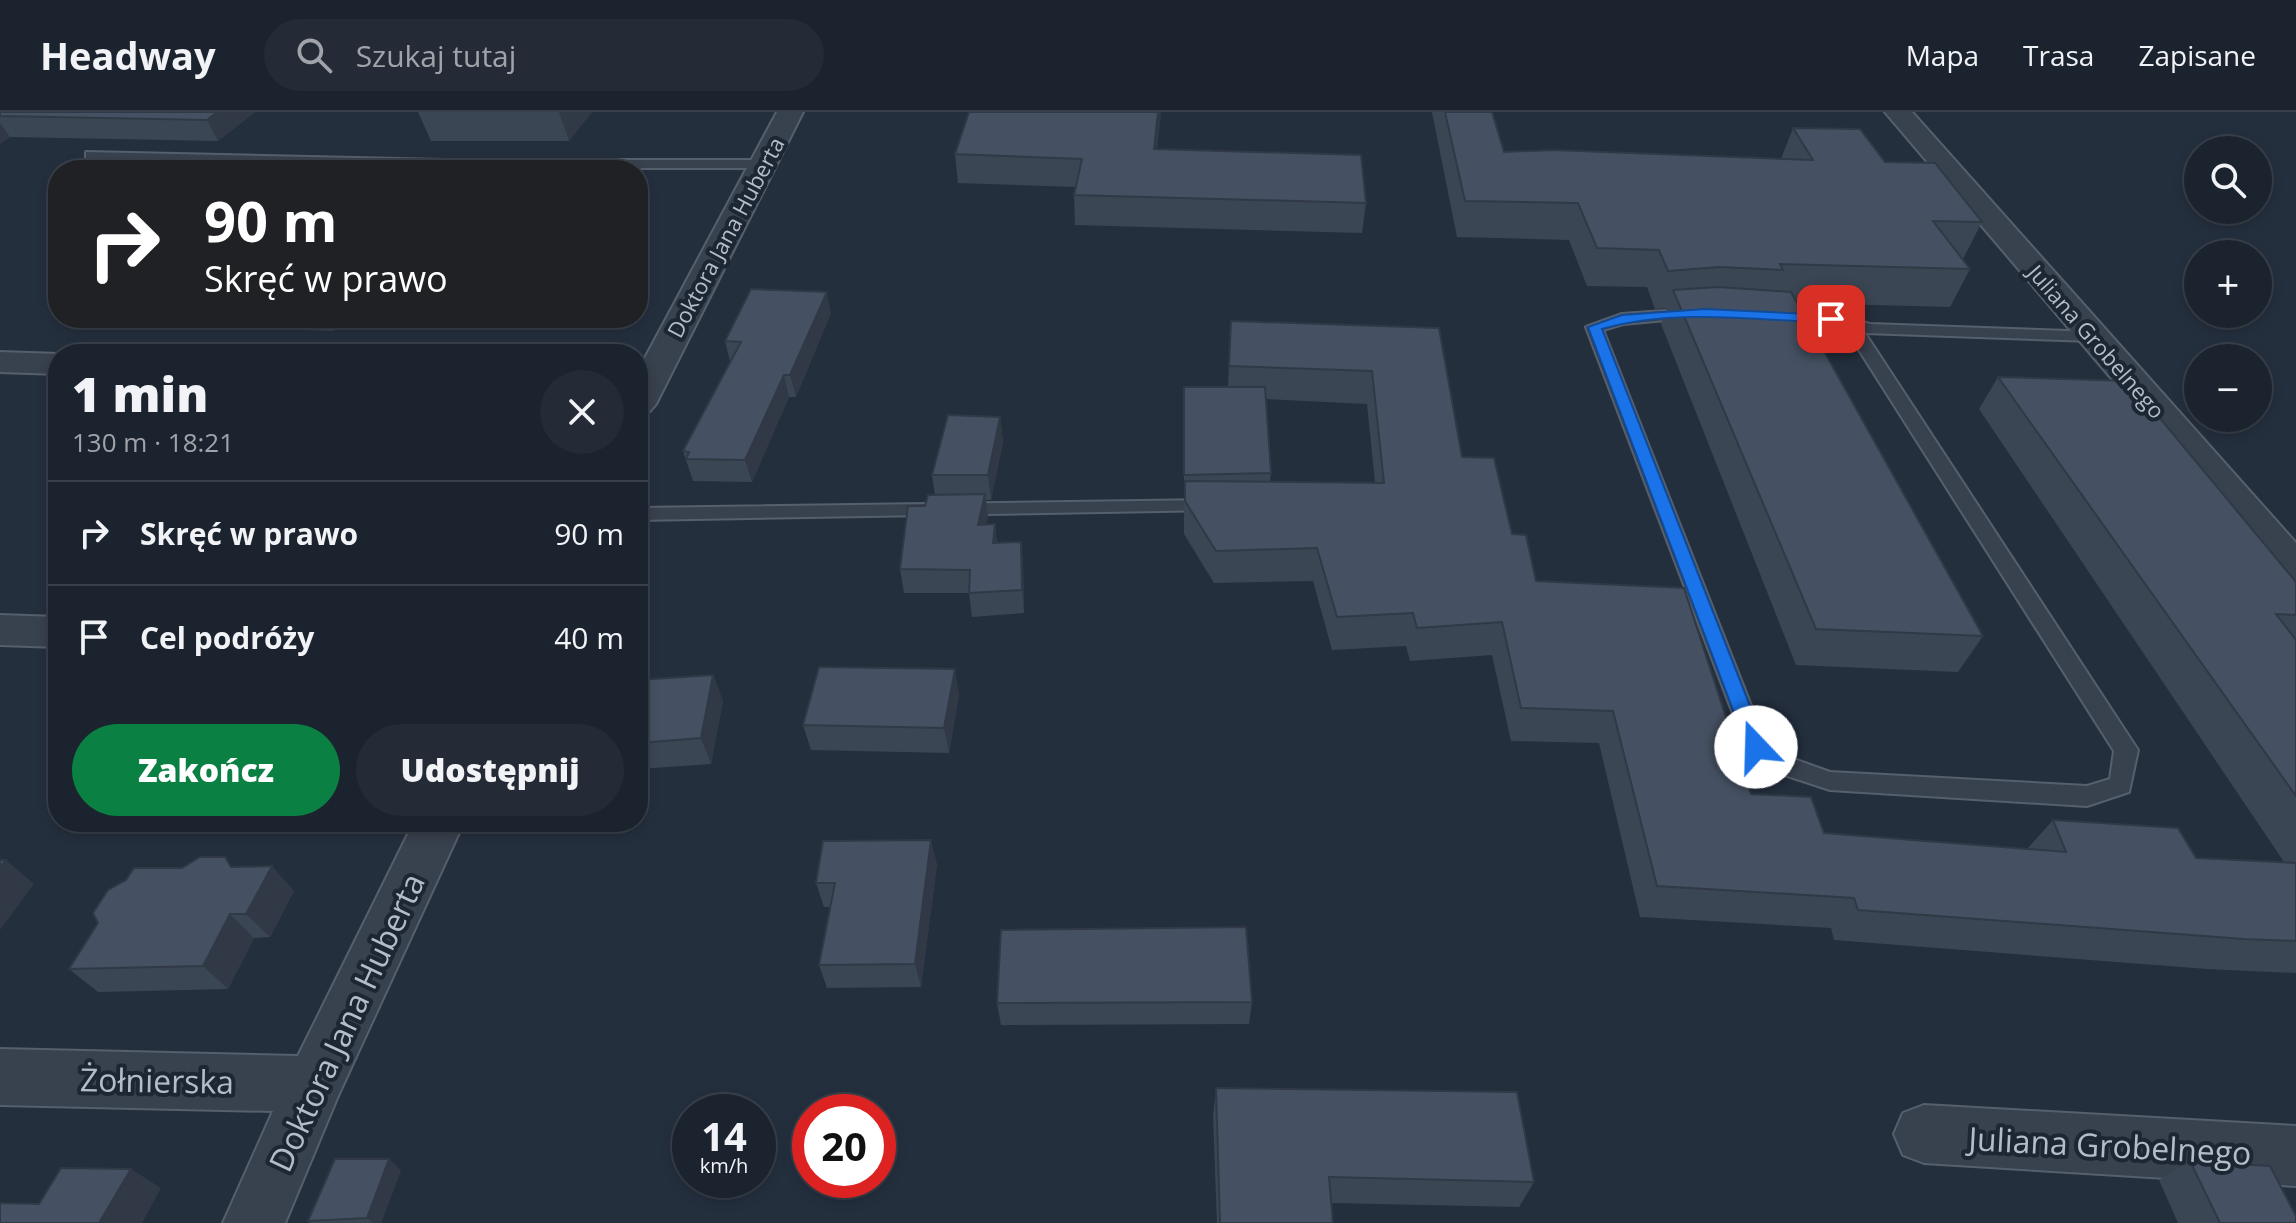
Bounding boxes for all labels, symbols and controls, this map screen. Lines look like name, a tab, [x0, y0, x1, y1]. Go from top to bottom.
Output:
search box	[264, 19, 824, 91]
text: Headway	[40, 29, 216, 81]
icon: search	[292, 33, 336, 77]
text: Szukaj tutaj	[356, 35, 516, 76]
text: Mapa	[1906, 36, 1979, 74]
text: Trasa	[2023, 36, 2094, 74]
text: Zapisane	[2138, 36, 2256, 74]
street label: Doktora Jana Huberta	[659, 132, 791, 342]
map controls	[2184, 136, 2272, 432]
button: search	[2184, 136, 2272, 224]
text: 90 m	[204, 182, 338, 258]
icon: right	[72, 192, 176, 296]
button: +	[2184, 240, 2272, 328]
text: Skręć w prawo	[204, 254, 448, 303]
street label: Juliana Grobelnego	[2020, 256, 2172, 424]
pin	[1797, 285, 1865, 353]
icon: arrive	[1809, 297, 1853, 341]
button: −	[2184, 344, 2272, 432]
text: 1 min	[72, 361, 208, 426]
button: close	[540, 370, 624, 454]
text: 130 m · 18:21	[72, 424, 234, 460]
icon: right	[72, 511, 116, 555]
text: Skręć w prawo	[140, 513, 358, 554]
text: 90 m	[554, 513, 624, 554]
icon: arrive	[72, 615, 116, 659]
text: Cel podróży	[140, 617, 314, 658]
text: 40 m	[554, 617, 624, 658]
position arrow	[1714, 705, 1798, 789]
button: Zakończ	[72, 724, 340, 816]
button: Udostępnij	[356, 724, 624, 816]
street label: Doktora Jana Huberta	[258, 866, 434, 1178]
street label: Żołnierska	[80, 1057, 234, 1103]
speed limit sign: 20	[792, 1094, 896, 1198]
text: 14	[701, 1108, 747, 1163]
street label: Juliana Grobelnego	[1964, 1116, 2253, 1174]
text: km/h	[700, 1152, 748, 1179]

